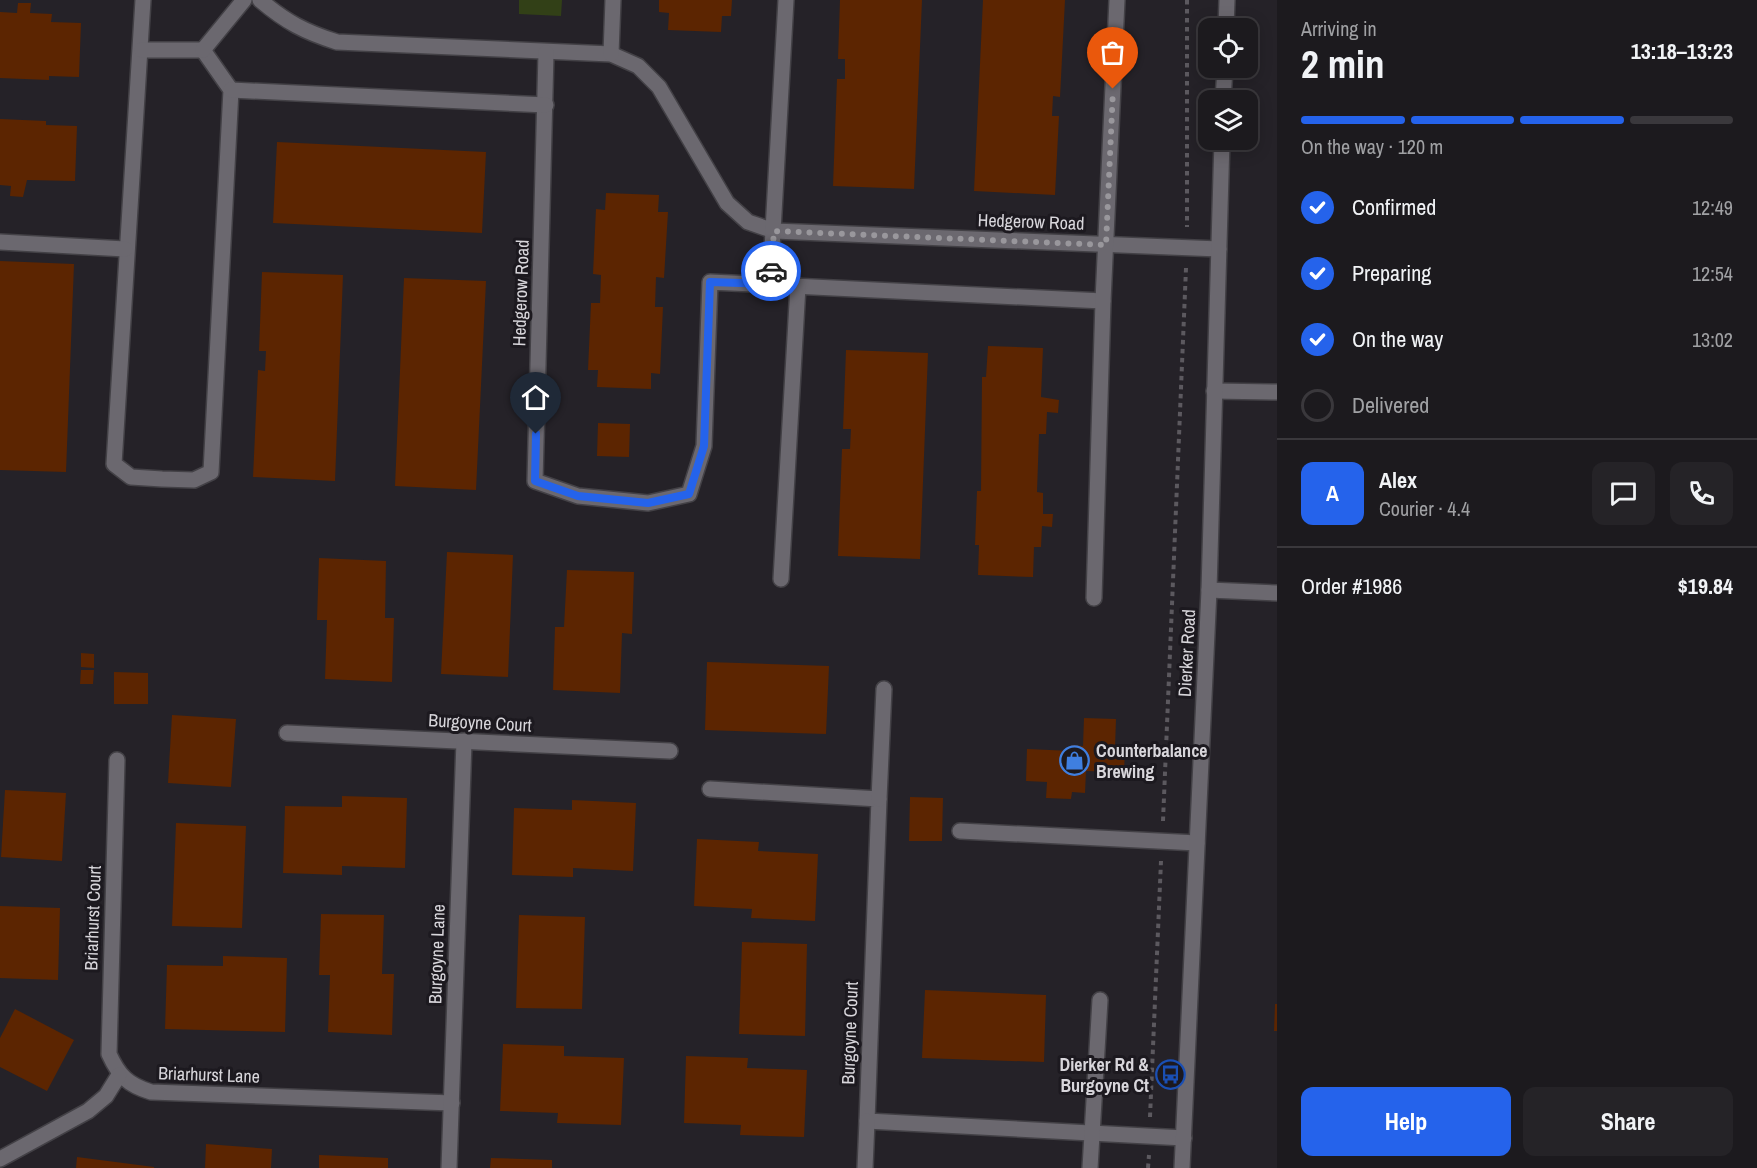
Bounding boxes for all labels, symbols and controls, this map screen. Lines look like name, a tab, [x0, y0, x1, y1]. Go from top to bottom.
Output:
text: Arriving in	[1301, 15, 1377, 42]
map controls	[1198, 18, 1258, 150]
button: locate	[1198, 18, 1258, 78]
pin	[1087, 27, 1138, 89]
icon: bag	[1096, 36, 1129, 69]
text: 13:18–13:23	[1631, 36, 1733, 66]
text: 2 min	[1301, 38, 1385, 90]
button: layers	[1198, 90, 1258, 150]
text: On the way · 120 m	[1301, 133, 1443, 160]
icon: check	[1301, 191, 1334, 224]
text: Confirmed	[1352, 192, 1436, 222]
text: 12:49	[1692, 194, 1733, 221]
street label: Hedgerow Road	[977, 207, 1085, 236]
street label: Hedgerow Road	[506, 239, 535, 347]
courier	[741, 241, 801, 301]
icon: car	[755, 255, 788, 288]
icon: check	[1301, 257, 1334, 290]
text: Preparing	[1352, 258, 1431, 288]
text: 12:54	[1692, 260, 1733, 287]
icon: check	[1301, 323, 1334, 356]
text: On the way	[1352, 324, 1443, 354]
text: 13:02	[1692, 326, 1733, 353]
pin	[510, 372, 561, 434]
icon: home	[519, 381, 552, 414]
text: Delivered	[1352, 390, 1429, 420]
button: chat	[1592, 462, 1655, 525]
button: phone	[1670, 462, 1733, 525]
text: Alex	[1379, 465, 1417, 495]
text: A	[1326, 478, 1339, 508]
text: Courier · 4.4	[1379, 495, 1470, 522]
text: Order #1986	[1301, 571, 1402, 601]
text: $19.84	[1678, 571, 1733, 601]
street label: Dierker Road	[1172, 608, 1201, 697]
street label: Burgoyne Court	[428, 707, 532, 738]
place label: Counterbalance Brewing	[1096, 738, 1208, 784]
shop icon: Counterbalance Brewing	[1059, 745, 1091, 777]
street label: Briarhurst Court	[78, 865, 107, 971]
street label: Burgoyne Lane	[422, 904, 451, 1004]
street label: Burgoyne Court	[835, 981, 864, 1085]
place label: Dierker Rd & Burgoyne Ct	[1060, 1052, 1149, 1098]
bus stop icon: Dierker Rd & Burgoyne Ct	[1154, 1059, 1186, 1091]
street label: Briarhurst Lane	[158, 1060, 260, 1089]
button: Help	[1301, 1087, 1511, 1156]
button: Share	[1523, 1087, 1733, 1156]

